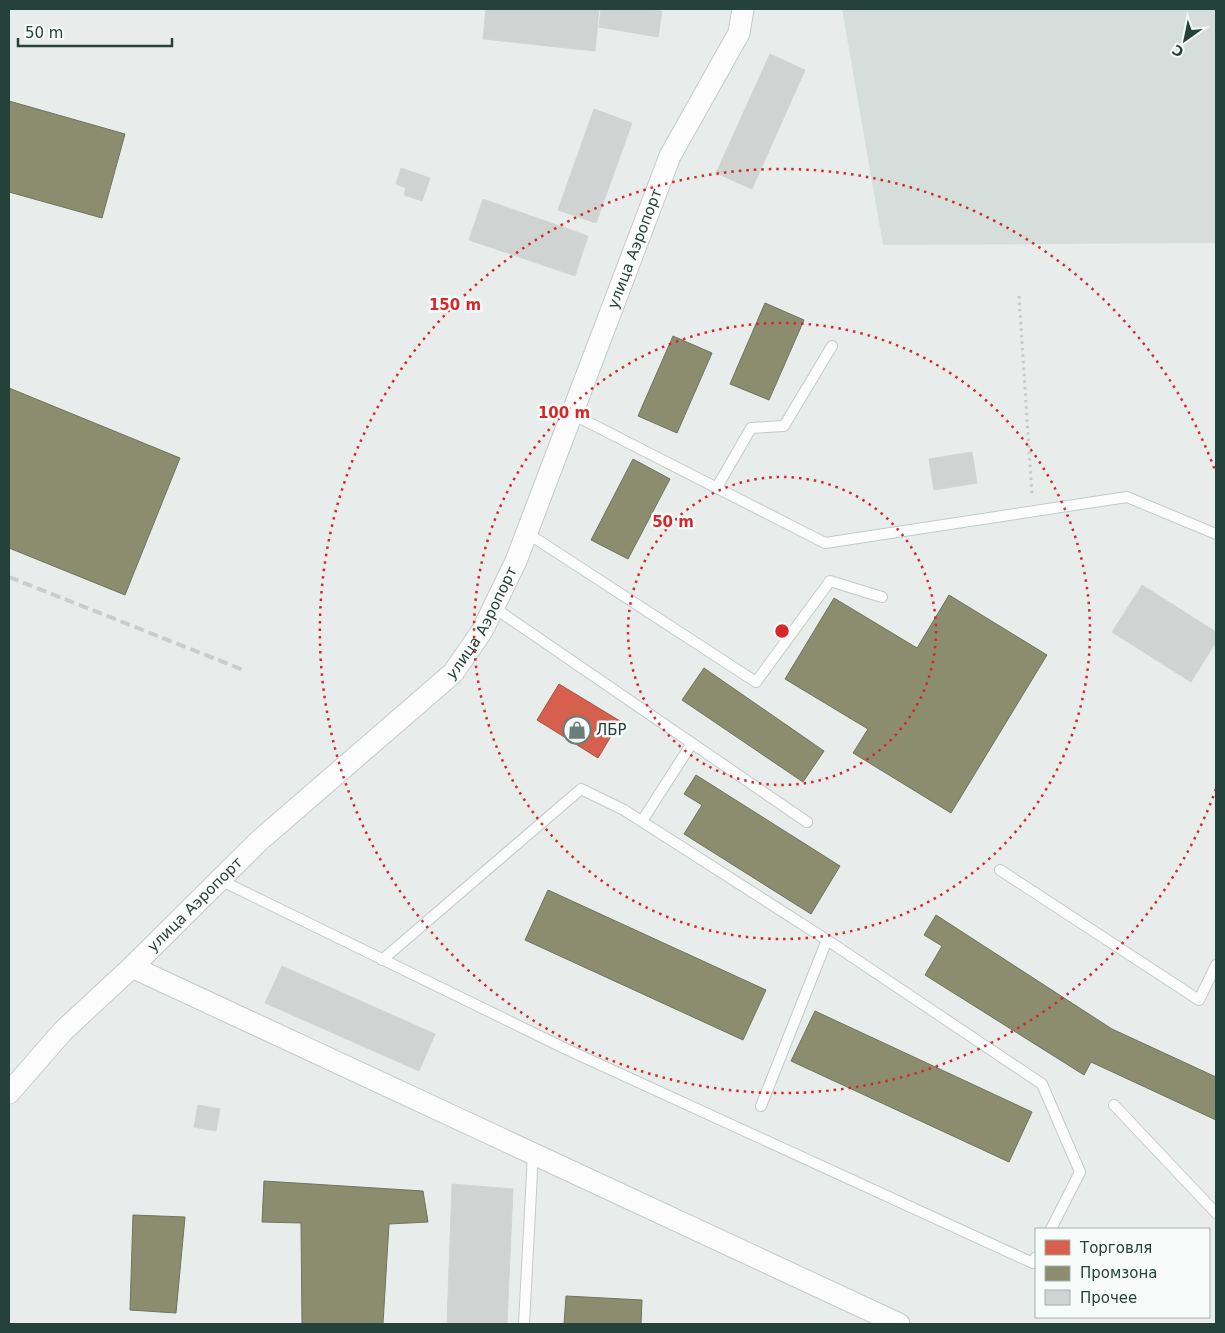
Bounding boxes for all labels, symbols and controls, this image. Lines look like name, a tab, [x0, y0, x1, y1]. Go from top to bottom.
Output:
scale bar	[18, 15, 171, 47]
north arrow	[1160, 15, 1210, 65]
text: 50 m	[25, 24, 63, 42]
text: С	[1169, 41, 1187, 60]
street label: улица Аэропорт	[604, 186, 666, 311]
text: 150 m	[429, 296, 481, 314]
text: 100 m	[538, 404, 590, 422]
text: 50 m	[652, 513, 694, 531]
street label: улица Аэропорт	[443, 563, 521, 683]
centre of rings	[773, 622, 791, 640]
shop icon: ЛБР	[562, 715, 592, 745]
place label: ЛБР	[596, 721, 627, 739]
street label: улица Аэропорт	[144, 853, 247, 956]
legend	[1035, 1228, 1210, 1318]
text: Торговля	[1079, 1239, 1152, 1257]
text: Промзона	[1080, 1264, 1157, 1282]
text: Прочее	[1080, 1289, 1137, 1307]

